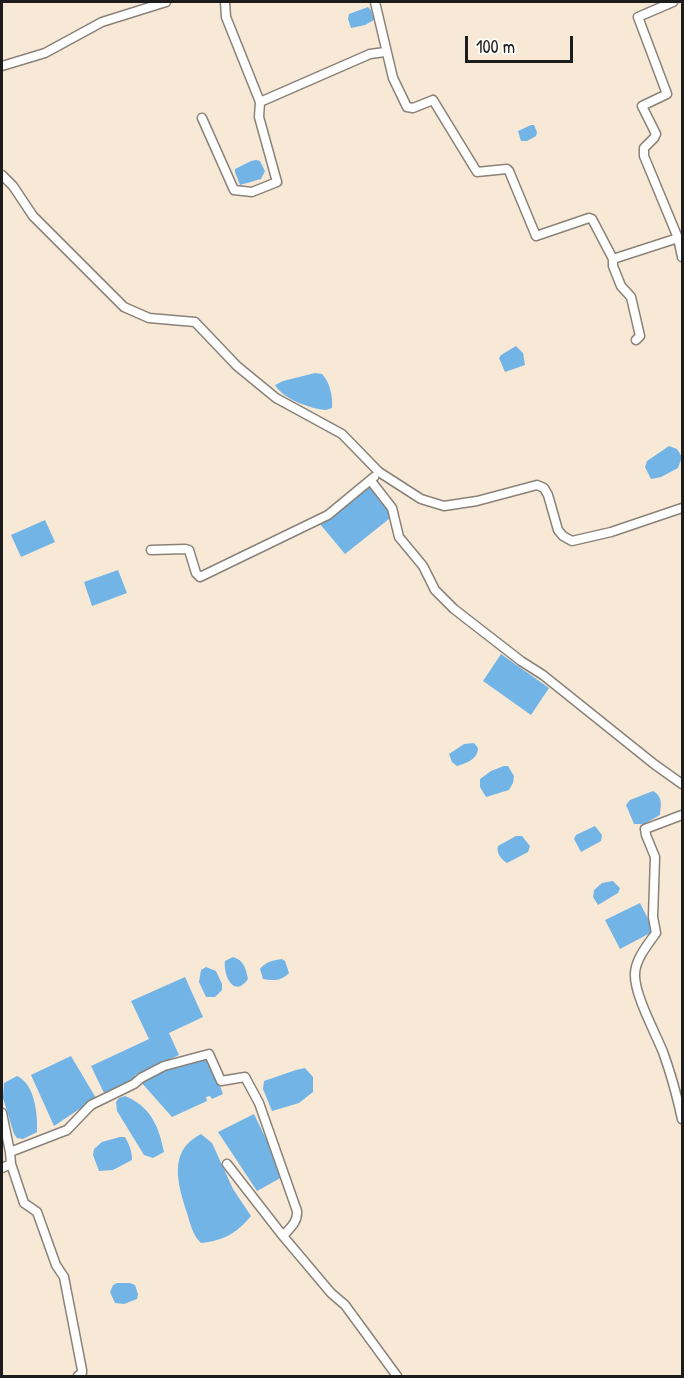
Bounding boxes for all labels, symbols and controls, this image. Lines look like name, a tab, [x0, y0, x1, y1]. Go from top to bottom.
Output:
scale bar	[468, 24, 576, 62]
text: 100 m	[476, 34, 515, 59]

